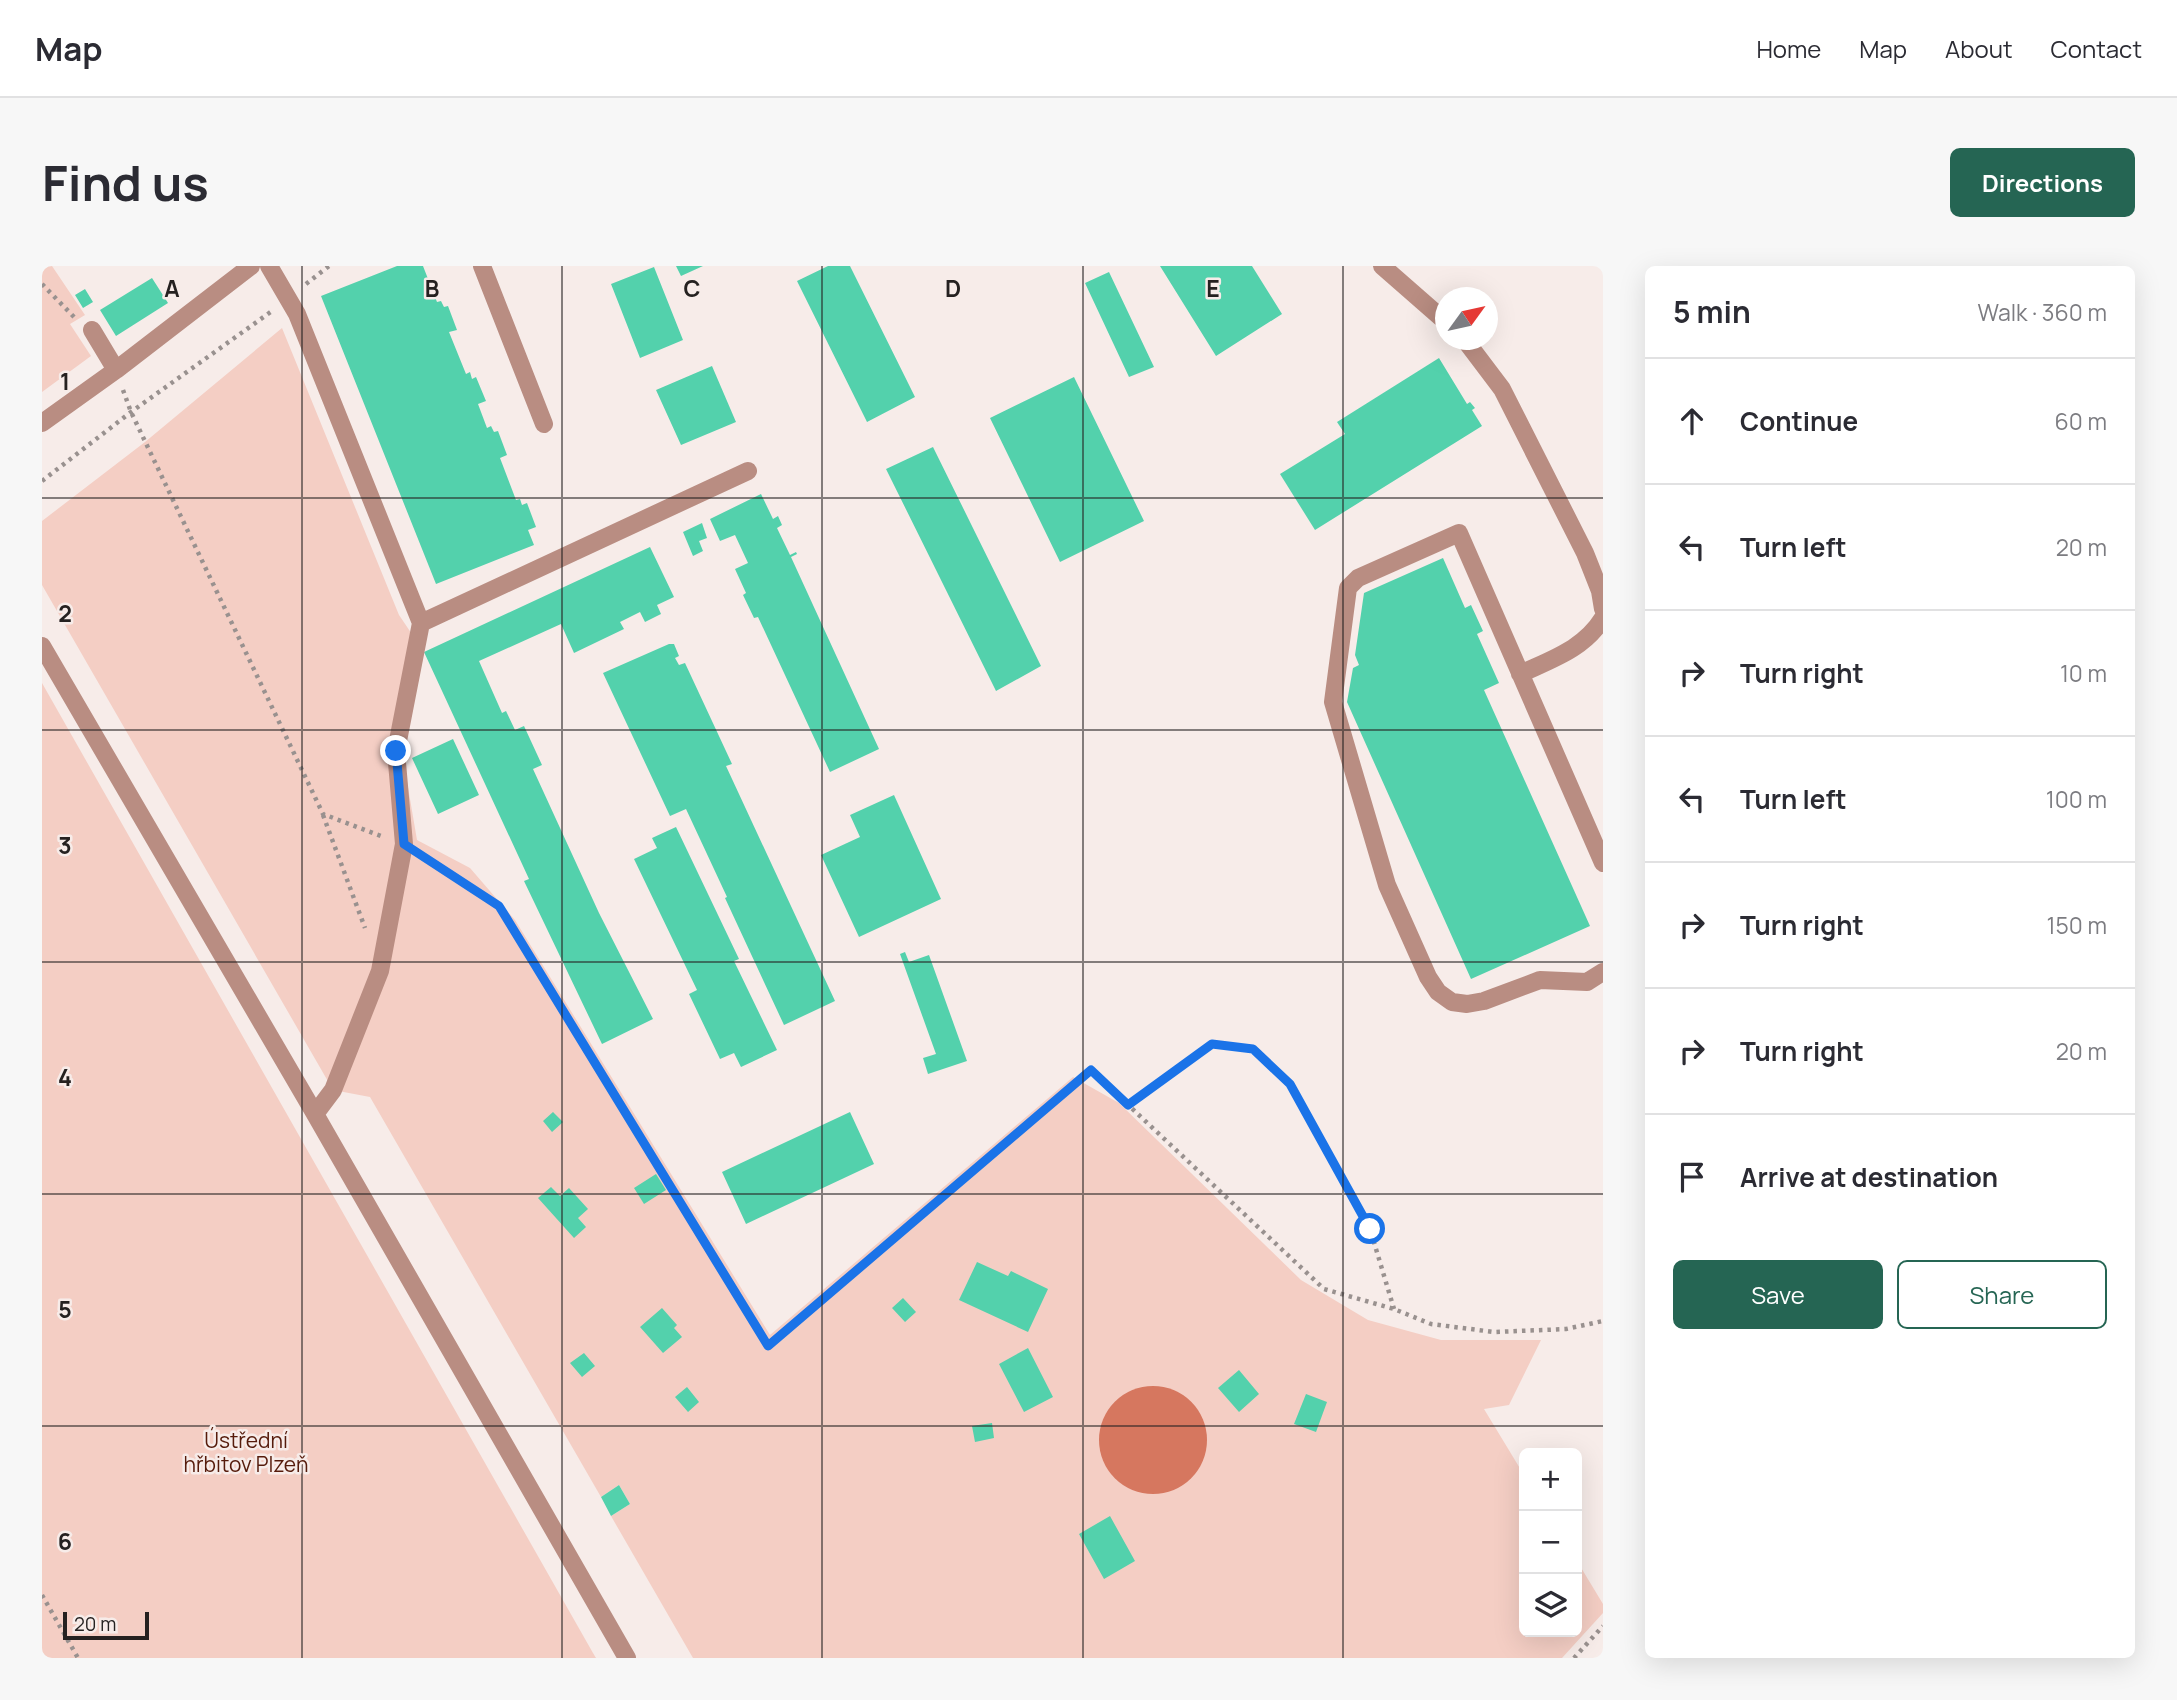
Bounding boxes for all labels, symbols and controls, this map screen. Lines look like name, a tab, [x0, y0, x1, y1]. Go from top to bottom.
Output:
text: Map	[35, 26, 103, 71]
text: Home	[1756, 32, 1821, 65]
text: Map	[1859, 32, 1907, 65]
text: About	[1945, 32, 2013, 65]
text: Contact	[2051, 32, 2142, 65]
button: Directions	[1950, 148, 2135, 217]
text: Find us	[42, 149, 209, 216]
text: A	[164, 272, 180, 304]
text: B	[425, 272, 439, 304]
text: C	[684, 272, 701, 304]
text: D	[945, 272, 961, 304]
text: E	[1206, 272, 1220, 304]
north arrow	[1435, 287, 1498, 350]
text: 5 min	[1673, 291, 1751, 332]
text: Walk · 360 m	[1977, 296, 2107, 328]
text: 1	[60, 365, 70, 397]
icon: ahead	[1673, 402, 1711, 440]
text: Continue	[1740, 403, 1858, 439]
text: 60 m	[2055, 405, 2107, 437]
icon: left	[1673, 528, 1711, 566]
text: Turn left	[1740, 529, 1847, 565]
text: 20 m	[2056, 531, 2107, 563]
text: 2	[58, 597, 72, 629]
icon: right	[1673, 654, 1711, 692]
text: Turn right	[1740, 655, 1864, 691]
text: 10 m	[2060, 657, 2107, 689]
route end	[380, 735, 411, 766]
icon: left	[1673, 780, 1711, 818]
text: Turn left	[1740, 781, 1847, 817]
text: 100 m	[2046, 783, 2107, 815]
text: 3	[58, 829, 72, 861]
icon: right	[1673, 906, 1711, 944]
text: Turn right	[1740, 907, 1864, 943]
text: 150 m	[2047, 909, 2107, 941]
icon: right	[1673, 1032, 1711, 1070]
text: Turn right	[1740, 1033, 1864, 1069]
text: 20 m	[2056, 1035, 2107, 1067]
text: 4	[58, 1061, 72, 1093]
icon: arrive	[1673, 1158, 1711, 1196]
text: Arrive at destination	[1740, 1159, 1998, 1195]
route start	[1354, 1213, 1385, 1244]
button: Save	[1673, 1260, 1883, 1329]
button: Share	[1897, 1260, 2107, 1329]
text: 5	[58, 1293, 72, 1325]
park label: Ústřední hřbitov Plzeň	[184, 1426, 308, 1478]
map controls	[1519, 1448, 1582, 1637]
button: +	[1519, 1448, 1582, 1511]
button: −	[1519, 1511, 1582, 1574]
text: 6	[58, 1525, 72, 1557]
button: layers	[1519, 1574, 1582, 1637]
scale bar	[63, 1609, 149, 1641]
text: 20 m	[74, 1611, 116, 1637]

